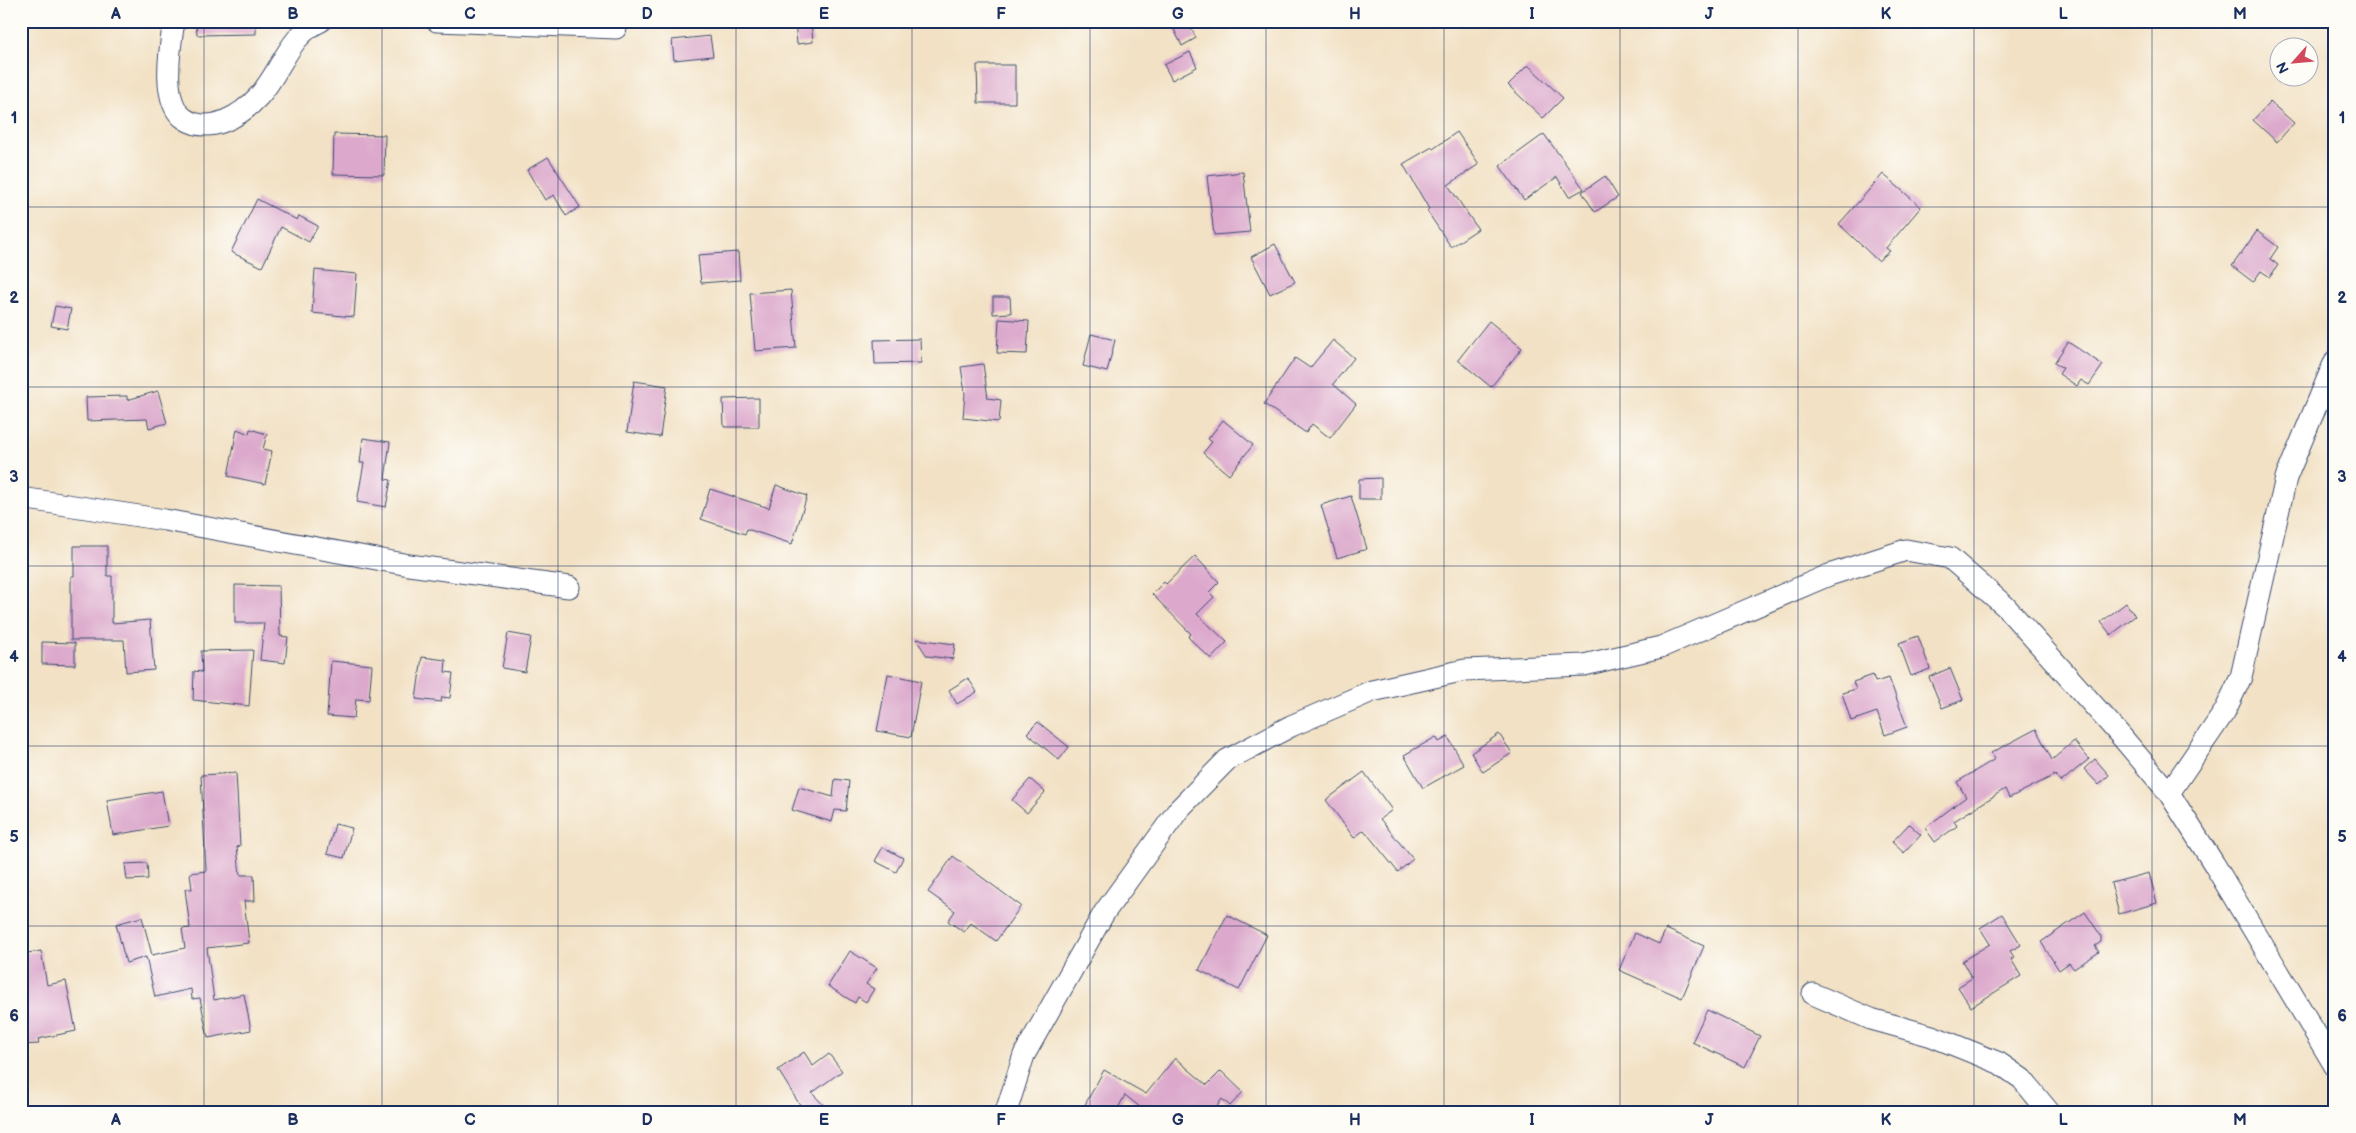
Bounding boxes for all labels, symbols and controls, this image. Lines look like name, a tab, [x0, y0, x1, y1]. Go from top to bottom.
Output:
text: A	[110, 5, 121, 24]
text: B	[287, 5, 299, 24]
text: C	[464, 5, 476, 24]
text: D	[641, 5, 653, 24]
text: E	[819, 5, 829, 24]
text: F	[996, 5, 1006, 24]
text: G	[1172, 5, 1184, 24]
text: H	[1349, 5, 1361, 24]
text: I	[1529, 5, 1535, 24]
text: J	[1705, 5, 1714, 24]
text: K	[1881, 5, 1892, 24]
text: L	[2058, 5, 2068, 24]
text: M	[2233, 5, 2247, 24]
north arrow	[2268, 38, 2318, 88]
text: N	[2273, 59, 2293, 76]
text: 1	[11, 109, 17, 128]
text: 1	[2339, 109, 2345, 128]
text: 2	[9, 289, 19, 308]
text: 2	[2337, 289, 2347, 308]
text: 3	[9, 468, 19, 487]
text: 3	[2337, 468, 2347, 487]
text: 4	[9, 648, 19, 667]
text: 4	[2337, 648, 2347, 667]
text: 5	[9, 828, 19, 847]
text: 5	[2337, 828, 2347, 847]
text: 6	[9, 1007, 19, 1026]
text: 6	[2337, 1007, 2347, 1026]
text: A	[110, 1111, 121, 1130]
text: B	[287, 1111, 299, 1130]
text: C	[464, 1111, 476, 1130]
text: D	[641, 1111, 653, 1130]
text: E	[819, 1111, 829, 1130]
text: F	[996, 1111, 1006, 1130]
text: G	[1172, 1111, 1184, 1130]
text: H	[1349, 1111, 1361, 1130]
text: I	[1529, 1111, 1535, 1130]
text: J	[1705, 1111, 1714, 1130]
text: K	[1881, 1111, 1892, 1130]
text: L	[2058, 1111, 2068, 1130]
text: M	[2233, 1111, 2247, 1130]

